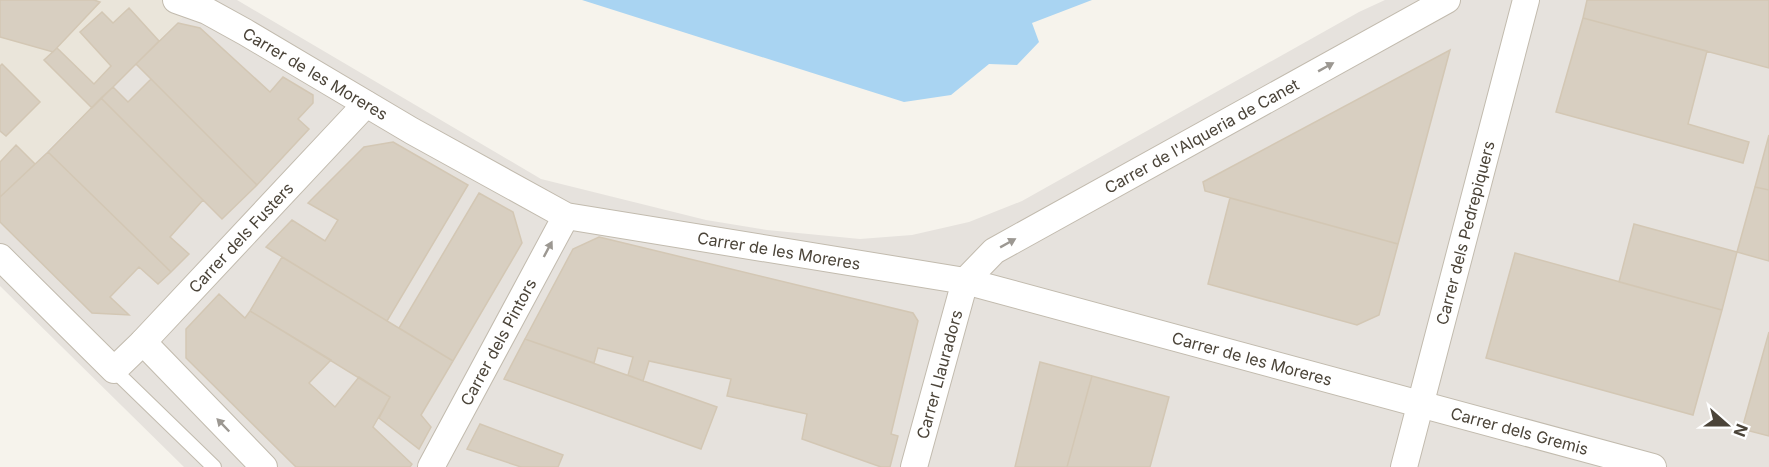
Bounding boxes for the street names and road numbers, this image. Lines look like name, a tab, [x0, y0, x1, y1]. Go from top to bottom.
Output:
street label: Carrer de les Moreres	[239, 23, 391, 124]
street label: Carrer de l'Alqueria de Canet	[1101, 74, 1302, 198]
street label: Carrer dels Pedrepiquers	[1432, 139, 1499, 327]
street label: Carrer dels Fusters	[184, 178, 298, 297]
street label: Carrer de les Moreres	[696, 228, 862, 274]
street label: Carrer dels Pintors	[456, 275, 541, 409]
street label: Carrer Llauradors	[912, 308, 967, 441]
street label: Carrer de les Moreres	[1170, 327, 1334, 390]
street label: Carrer dels Gremis	[1448, 403, 1591, 459]

